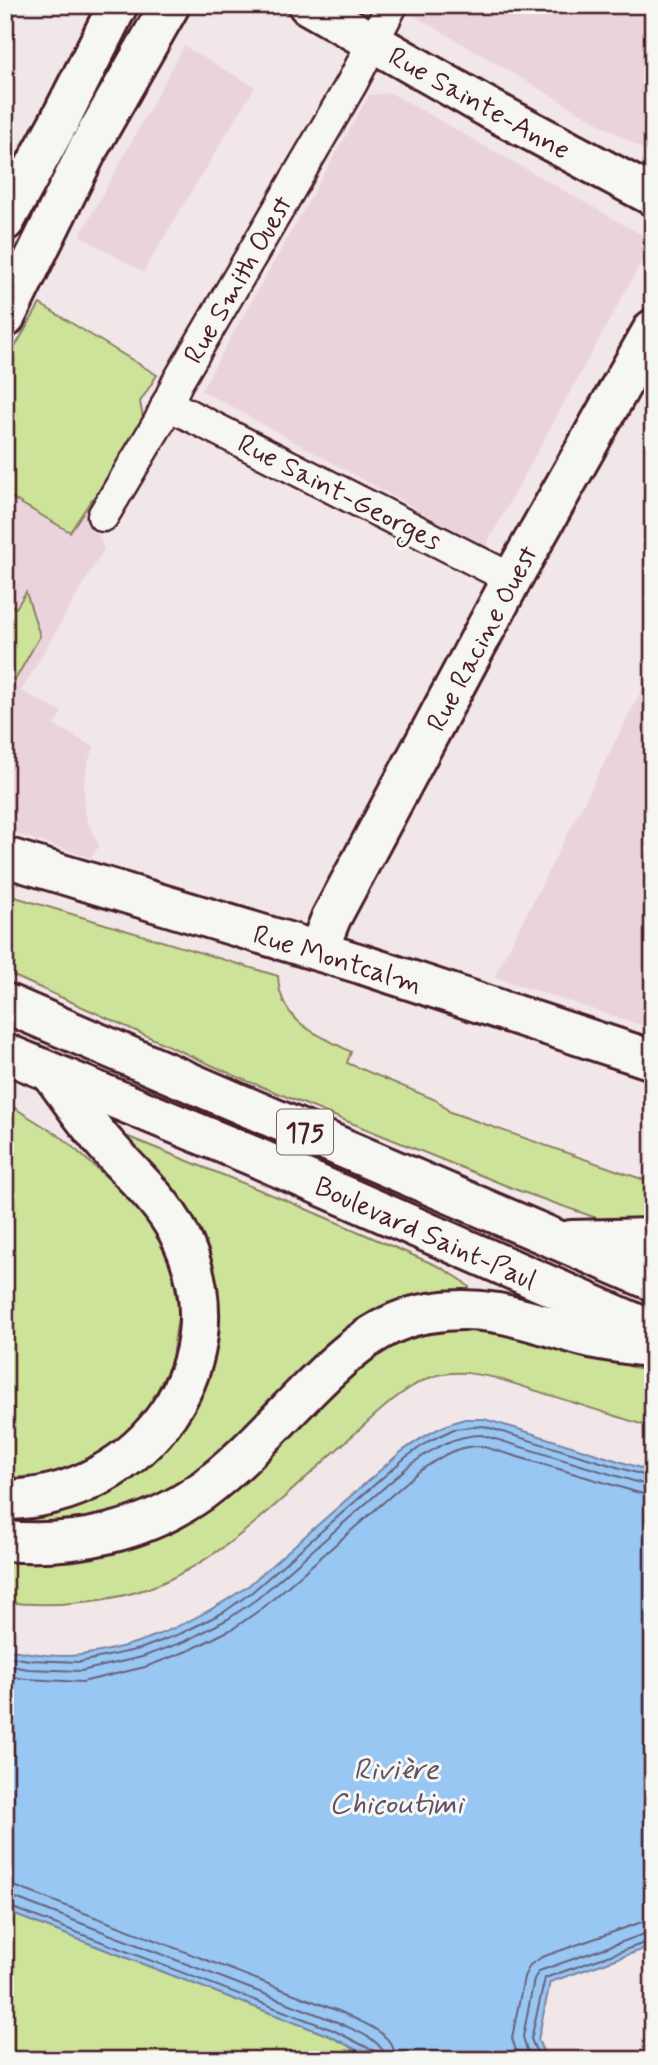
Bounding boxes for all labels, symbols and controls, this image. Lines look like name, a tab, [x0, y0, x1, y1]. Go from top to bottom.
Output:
street label: Rue Sainte-Anne	[381, 39, 576, 169]
street label: Rue Smith Ouest	[176, 189, 303, 371]
street label: Rue Saint-Georges	[230, 426, 447, 562]
street label: Rue Racine Ouest	[419, 539, 548, 739]
street label: Rue Montcalm	[248, 917, 426, 1004]
road number: 175	[277, 1110, 333, 1154]
street label: Boulevard Saint-Paul	[308, 1169, 542, 1300]
water label: Rivière Chicoutimi	[329, 1751, 466, 1824]

